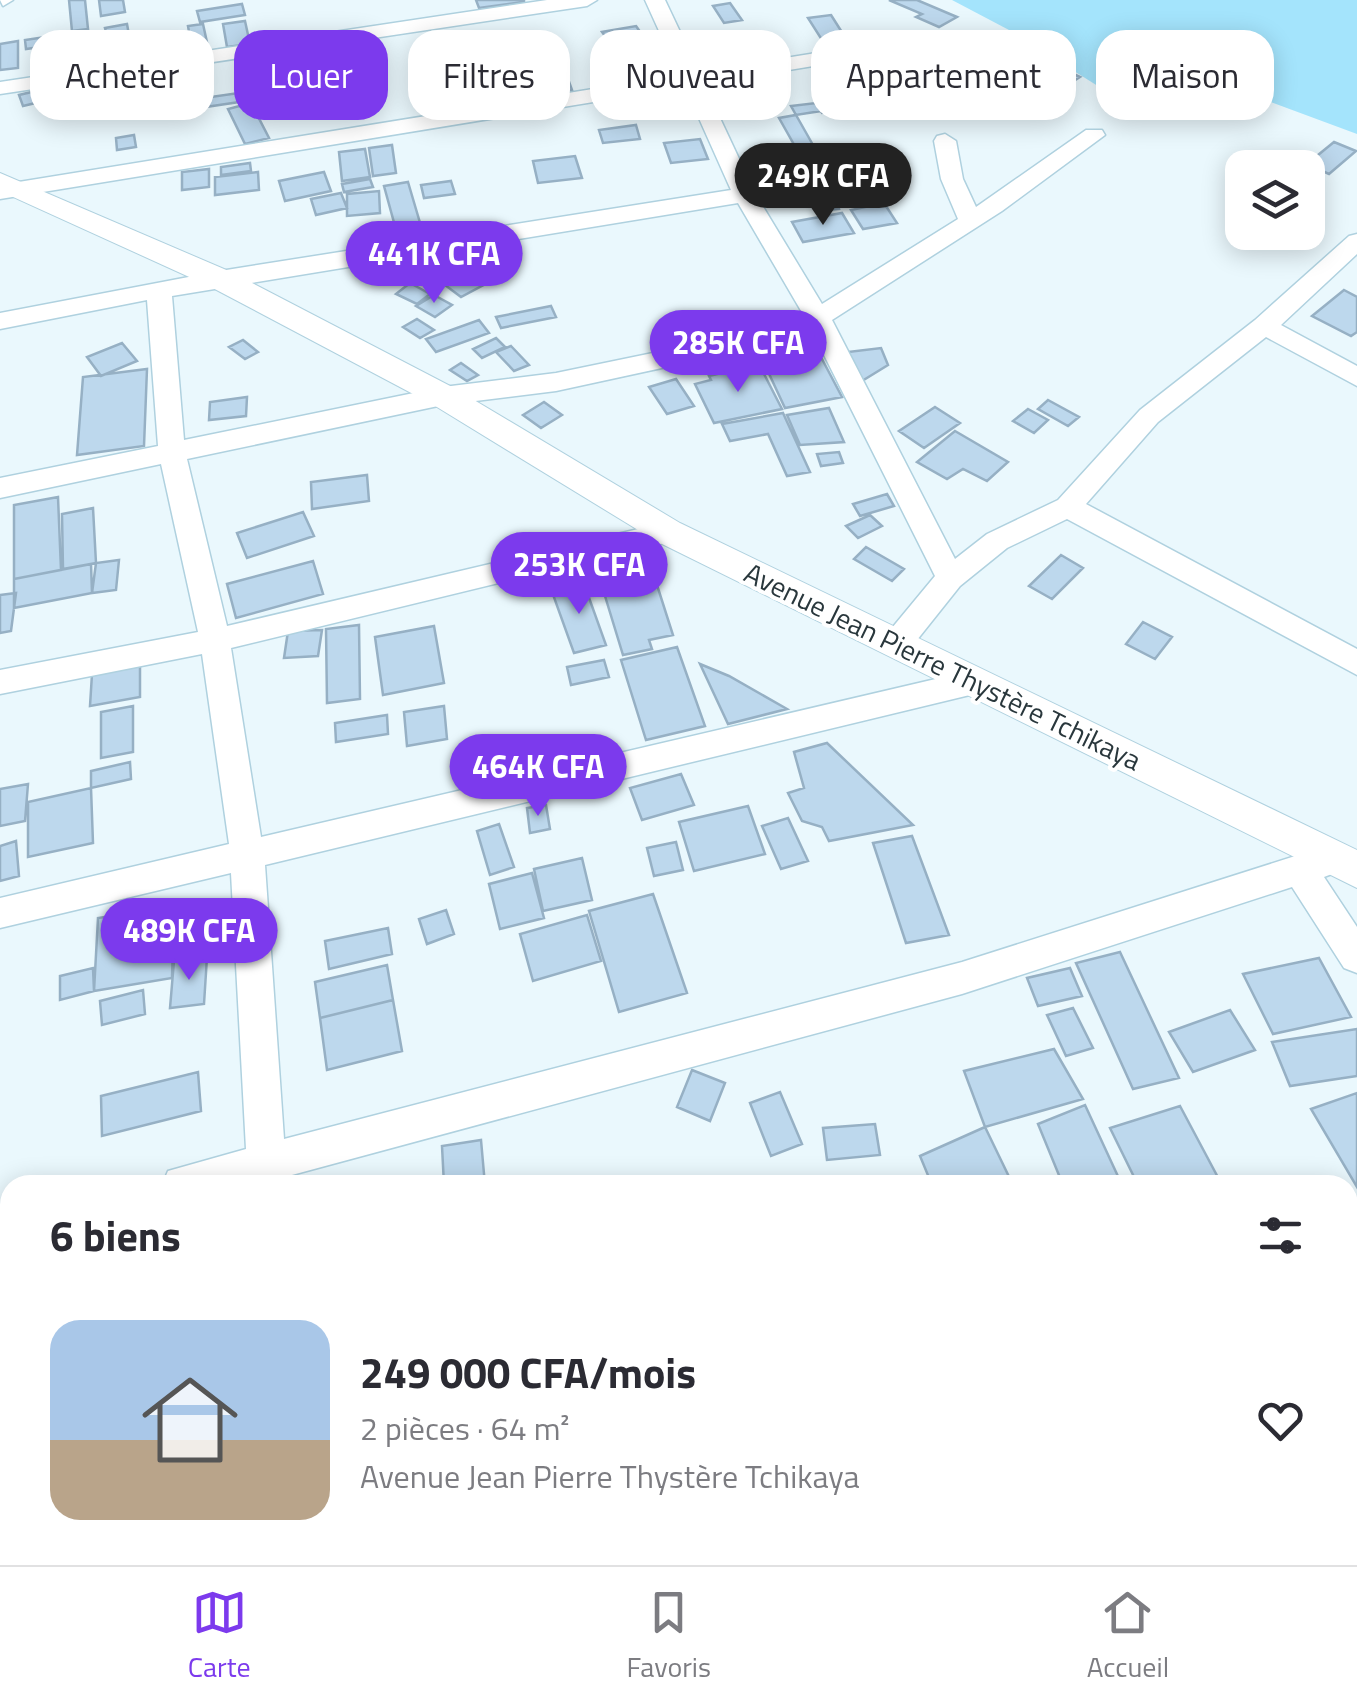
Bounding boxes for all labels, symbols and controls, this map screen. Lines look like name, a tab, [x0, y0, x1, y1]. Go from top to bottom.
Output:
chip: Acheter	[30, 30, 214, 120]
chip: Louer	[234, 30, 388, 120]
chip: Filtres	[408, 30, 570, 120]
chip: Nouveau	[590, 30, 791, 120]
chip: Appartement	[811, 30, 1076, 120]
chip: Maison	[1096, 30, 1274, 120]
pin: 249K CFA	[720, 143, 926, 228]
map controls	[1225, 150, 1325, 250]
button: layers	[1225, 150, 1325, 250]
text: 249K CFA	[757, 151, 889, 199]
pin: 441K CFA	[331, 221, 537, 306]
text: 441K CFA	[368, 229, 500, 277]
pin: 285K CFA	[635, 310, 841, 395]
text: 285K CFA	[672, 318, 804, 366]
pin: 253K CFA	[476, 532, 682, 617]
text: 253K CFA	[513, 540, 645, 588]
street label: Avenue Jean Pierre Thystère Tchikaya	[737, 551, 1149, 781]
pin: 464K CFA	[435, 734, 641, 819]
text: 464K CFA	[472, 742, 604, 790]
pin: 489K CFA	[86, 898, 292, 983]
text: 489K CFA	[123, 906, 255, 954]
text: 6 biens	[50, 1203, 181, 1267]
icon: filters	[1253, 1208, 1308, 1263]
text: 249 000 CFA/mois	[360, 1340, 696, 1404]
icon: home	[130, 1360, 250, 1480]
icon: heart	[1253, 1393, 1308, 1448]
text: 2 pièces · 64 m²	[360, 1404, 569, 1452]
text: Avenue Jean Pierre Thystère Tchikaya	[360, 1452, 859, 1500]
tab: Carte	[188, 1585, 251, 1688]
tab: Favoris	[626, 1585, 711, 1688]
tab: Accueil	[1087, 1585, 1169, 1688]

